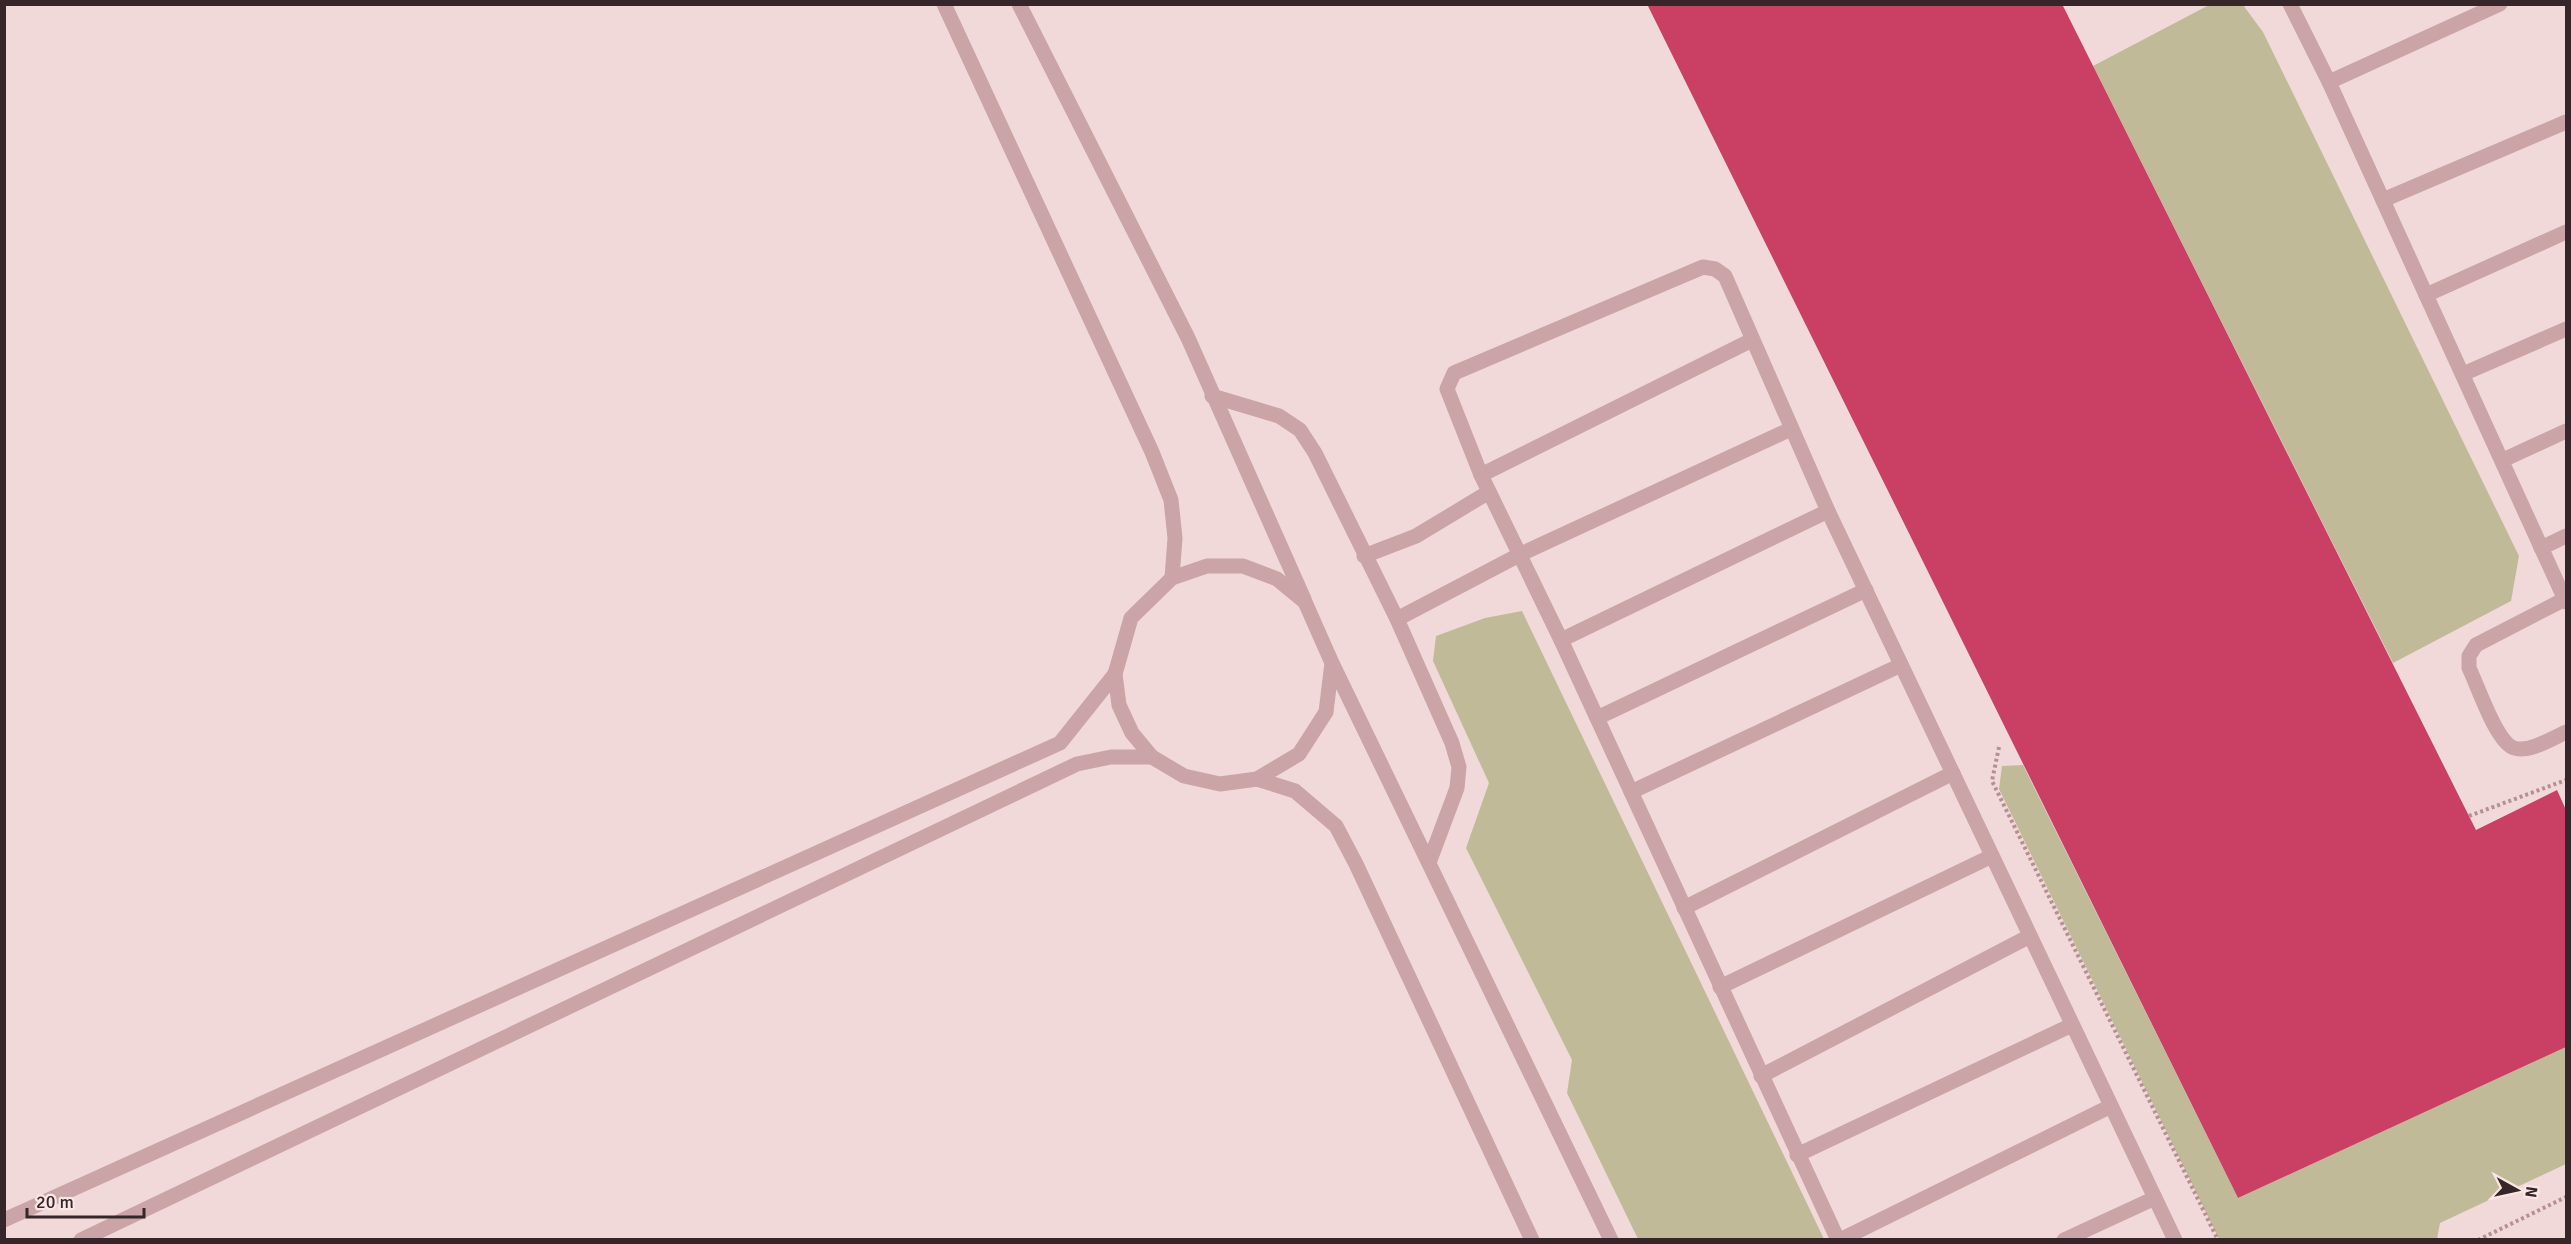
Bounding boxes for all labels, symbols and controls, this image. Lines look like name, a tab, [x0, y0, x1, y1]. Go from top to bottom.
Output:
north arrow	[2487, 1160, 2547, 1220]
scale bar	[27, 1181, 144, 1219]
text: N	[2520, 1185, 2542, 1199]
text: 20 m	[36, 1191, 74, 1213]

